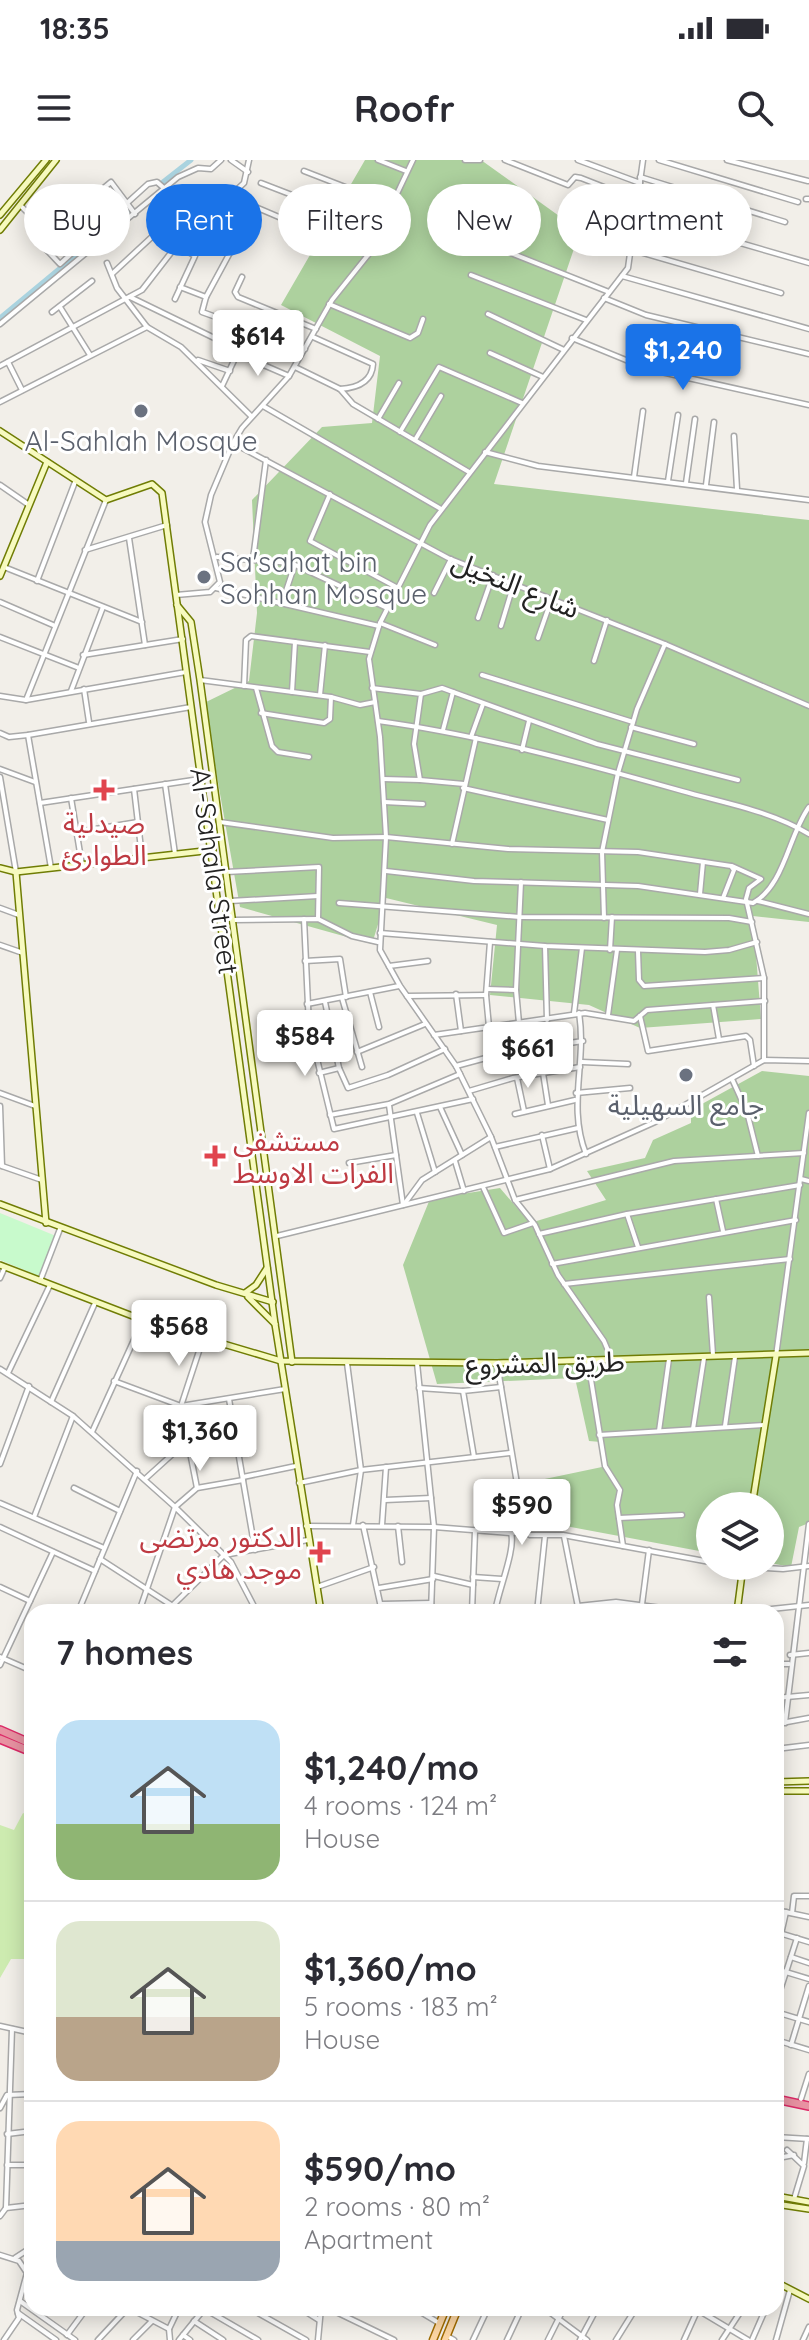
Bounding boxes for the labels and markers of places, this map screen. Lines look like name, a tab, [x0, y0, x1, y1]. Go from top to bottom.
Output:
pin: $614	[211, 310, 305, 378]
pin: $1,240	[618, 324, 748, 392]
marker: Al-Sahlah Mosque	[132, 402, 150, 420]
place label: Al-Sahlah Mosque	[25, 423, 257, 458]
place label: Sa'sahat bin Sohhan Mosque	[220, 544, 427, 611]
marker: Sa'sahat bin Sohhan Mosque	[195, 568, 213, 586]
marker: صيدلية الطوارئ	[93, 779, 115, 801]
place label: صيدلية الطوارئ	[61, 805, 147, 872]
pin: $584	[258, 1010, 352, 1078]
pin: $661	[481, 1022, 575, 1090]
marker: جامع السهيلية	[677, 1066, 695, 1084]
place label: جامع السهيلية	[608, 1087, 764, 1126]
place label: مستشفى الفرات الاوسط	[233, 1123, 394, 1190]
marker: مستشفى الفرات الاوسط	[204, 1145, 226, 1167]
pin: $568	[132, 1300, 226, 1368]
pin: $1,360	[135, 1405, 265, 1473]
pin: $590	[475, 1479, 569, 1547]
place label: الدكتور مرتضى موجد هادي	[140, 1519, 302, 1590]
marker: الدكتور مرتضى موجد هادي	[309, 1541, 331, 1563]

